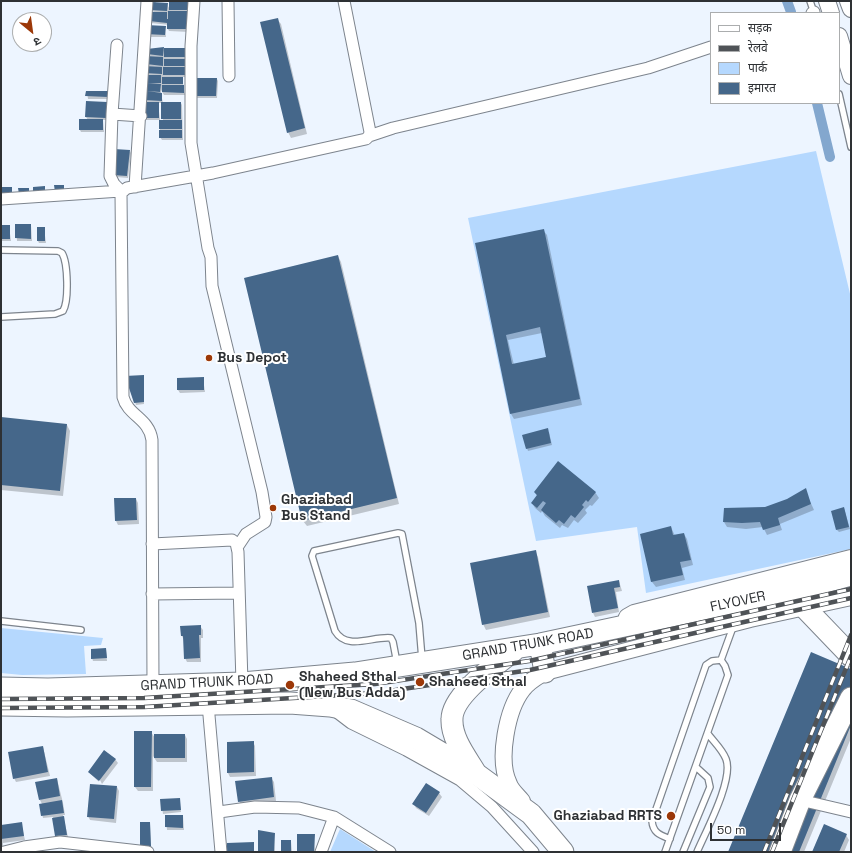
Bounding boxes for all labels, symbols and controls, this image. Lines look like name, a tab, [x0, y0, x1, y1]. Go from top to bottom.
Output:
north arrow	[12, 12, 52, 52]
legend	[710, 12, 840, 104]
text: सड़क	[748, 20, 772, 36]
text: उ	[31, 34, 44, 49]
text: रेलवे	[748, 40, 768, 56]
text: पार्क	[748, 60, 767, 76]
text: इमारत	[748, 80, 776, 96]
place label: Bus Depot	[217, 350, 287, 366]
marker: Bus Depot	[204, 353, 214, 363]
place label: Ghaziabad Bus Stand	[281, 492, 352, 524]
marker: Ghaziabad Bus Stand	[268, 503, 278, 513]
street label: FLYOVER	[709, 588, 767, 616]
street label: GRAND TRUNK ROAD	[461, 625, 595, 665]
place label: Shaheed Sthal (New Bus Adda)	[299, 669, 405, 702]
street label: GRAND TRUNK ROAD	[140, 671, 274, 695]
place label: Shaheed Sthal	[429, 674, 527, 690]
marker: Shaheed Sthal	[414, 676, 426, 688]
marker: Shaheed Sthal (New Bus Adda)	[284, 679, 296, 691]
place label: Ghaziabad RRTS	[554, 808, 662, 824]
marker: Ghaziabad RRTS	[665, 810, 677, 822]
scale bar	[712, 815, 783, 841]
text: 50 m	[717, 822, 745, 838]

